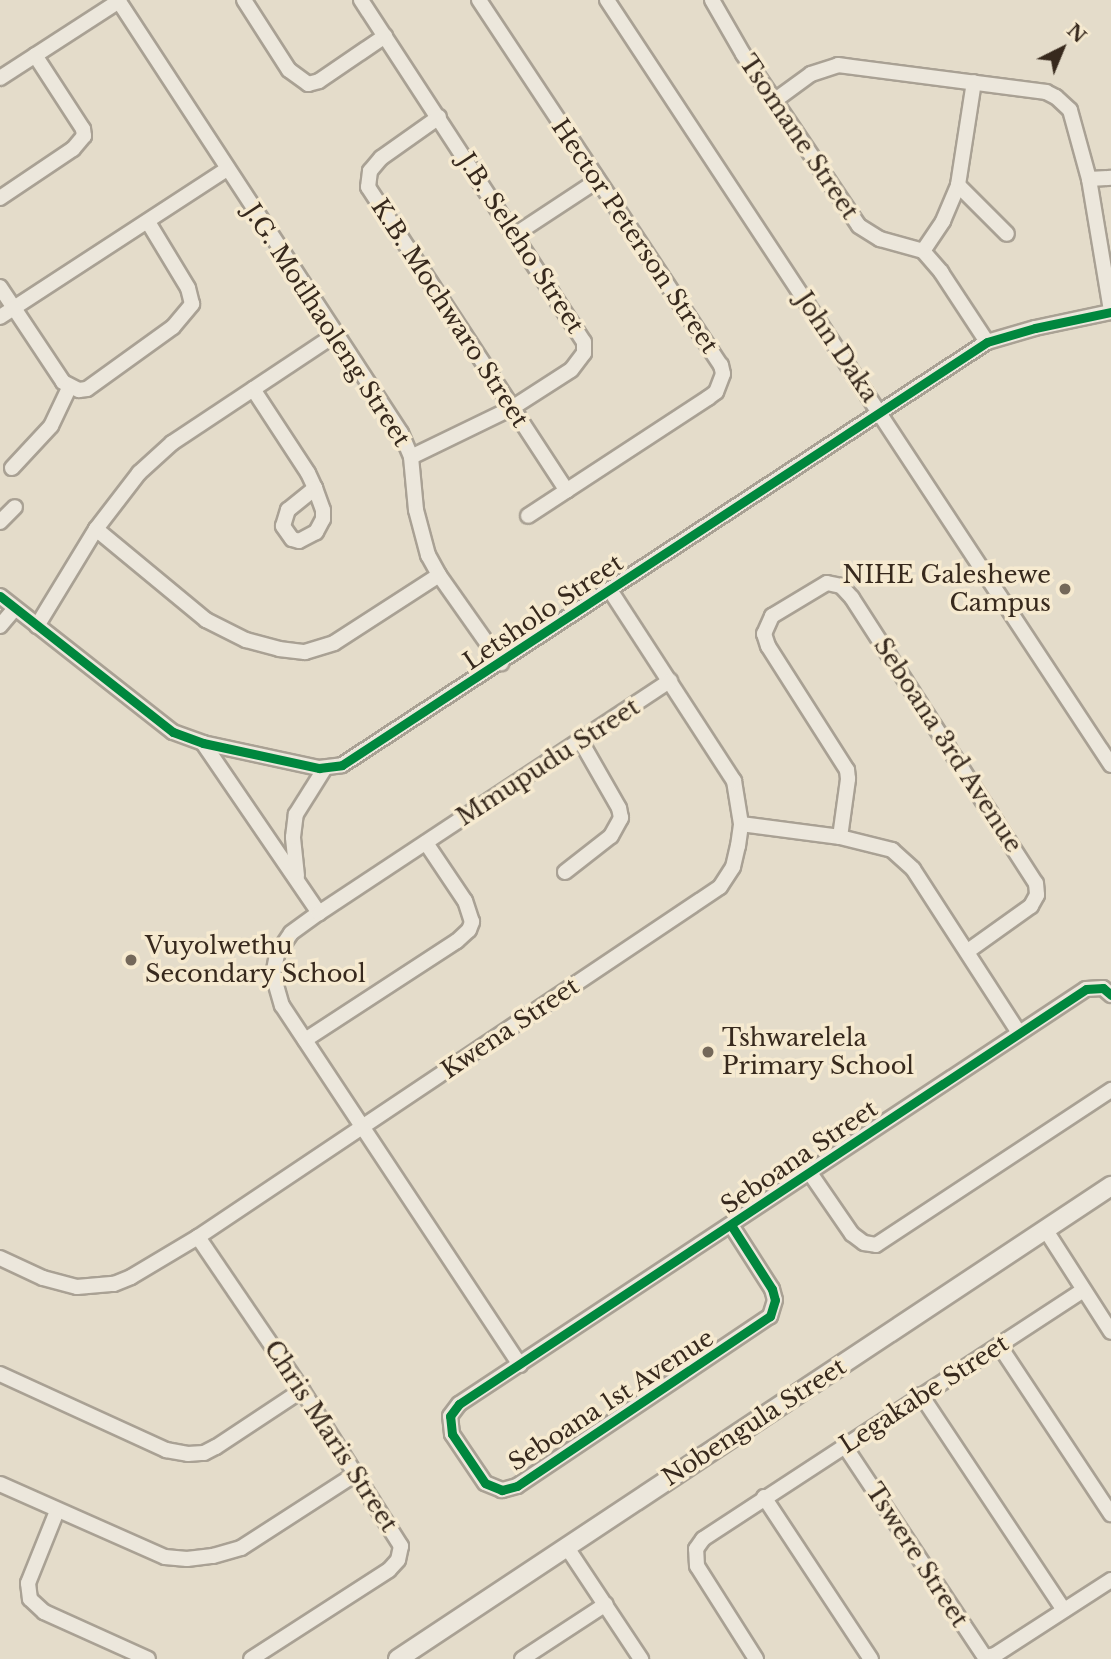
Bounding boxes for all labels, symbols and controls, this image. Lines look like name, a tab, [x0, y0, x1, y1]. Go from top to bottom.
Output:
north arrow	[1027, 14, 1097, 84]
text: N	[1062, 19, 1091, 48]
street label: Tsomane Street	[733, 49, 865, 225]
street label: Hector Peterson Street	[546, 113, 724, 359]
street label: J.B. Seleho Street	[452, 147, 590, 339]
street label: K.B. Mochwaro Street	[365, 193, 535, 433]
street label: J.G. Motlhaoleng Street	[238, 198, 416, 452]
street label: John Daka	[790, 286, 884, 408]
street label: Letsholo Street	[458, 548, 628, 676]
place label: NIHE Galeshewe Campus	[843, 561, 1051, 617]
marker: NIHE Galeshewe Campus	[1057, 581, 1073, 597]
street label: Seboana 3rd Avenue	[868, 632, 1028, 858]
street label: Mmupudu Street	[451, 692, 645, 832]
place label: Vuyolwethu Secondary School	[145, 932, 367, 988]
marker: Vuyolwethu Secondary School	[123, 952, 139, 968]
street label: Kwena Street	[436, 971, 584, 1085]
place label: Tshwarelela Primary School	[722, 1024, 915, 1080]
marker: Tshwarelela Primary School	[700, 1044, 716, 1060]
street label: Seboana Street	[715, 1094, 883, 1220]
street label: Seboana 1st Avenue	[503, 1323, 719, 1477]
street label: Legakabe Street	[834, 1329, 1014, 1459]
street label: Chris Maris Street	[258, 1335, 404, 1537]
street label: Nobengula Street	[657, 1352, 851, 1492]
street label: Tswere Street	[860, 1478, 974, 1632]

